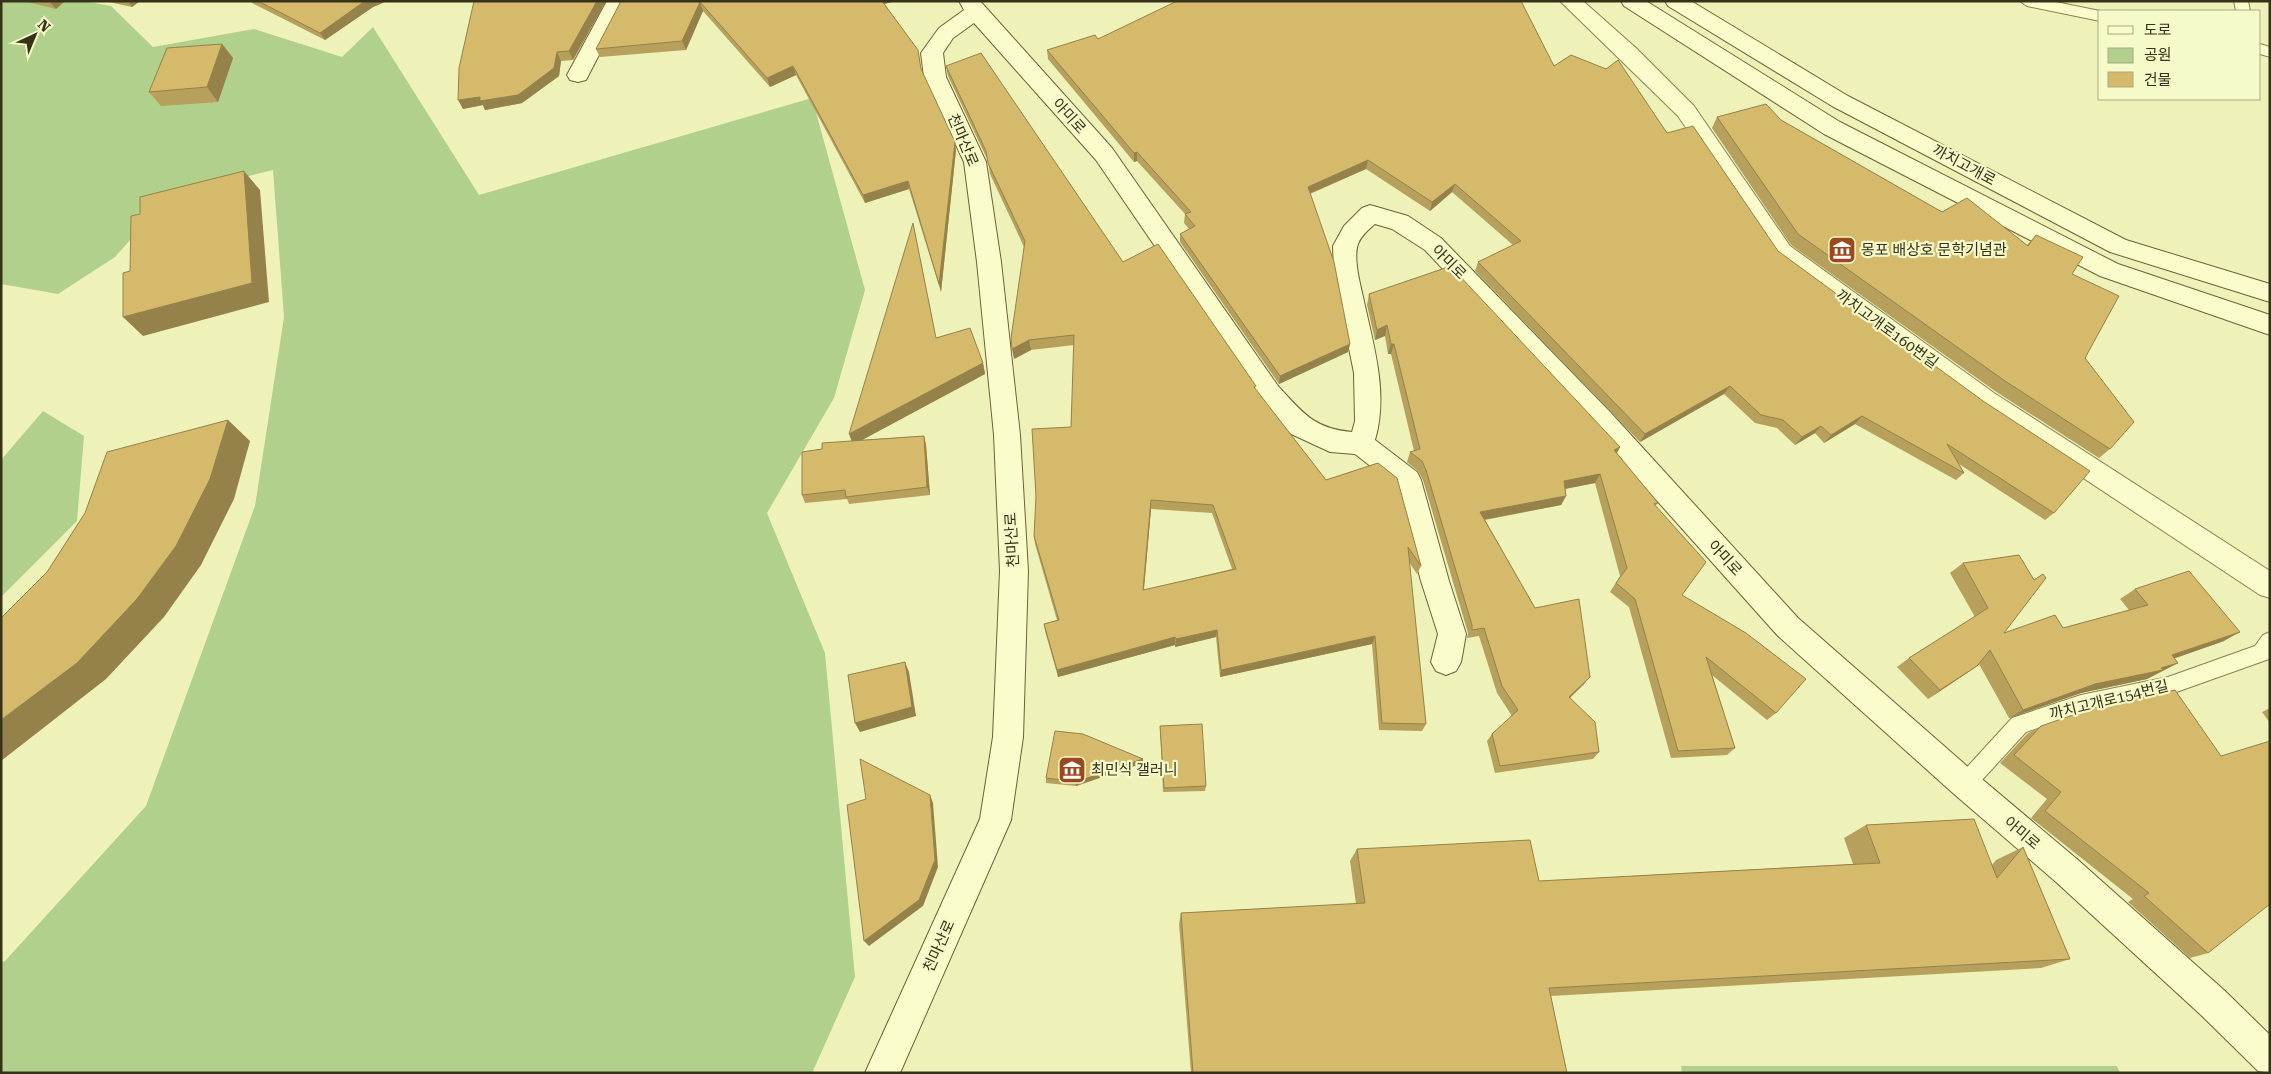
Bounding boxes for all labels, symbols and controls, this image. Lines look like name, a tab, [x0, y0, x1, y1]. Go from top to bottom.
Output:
north arrow	[10, 10, 60, 60]
legend	[2098, 10, 2261, 100]
text: N	[35, 16, 54, 35]
text: 도로	[2144, 21, 2172, 39]
text: 공원	[2144, 46, 2172, 64]
text: 건물	[2144, 71, 2172, 89]
street label: 아미로	[1048, 95, 1090, 137]
street label: 천마산로	[944, 111, 982, 169]
street label: 까치고개로	[1929, 141, 1999, 189]
museum icon: 몽포 배상호 문학기념관	[1827, 235, 1857, 265]
street label: 아미로	[1428, 241, 1470, 283]
place label: 몽포 배상호 문학기념관	[1861, 241, 2007, 259]
street label: 까치고개로160번길	[1832, 286, 1942, 372]
street label: 천마산로	[1002, 512, 1022, 568]
street label: 아미로	[1704, 537, 1746, 579]
street label: 까치고개로154번길	[2048, 677, 2170, 723]
museum icon: 최민식 갤러니	[1057, 755, 1087, 785]
place label: 최민식 갤러니	[1091, 761, 1178, 779]
street label: 아미로	[2000, 813, 2044, 853]
street label: 천마산로	[920, 917, 958, 975]

